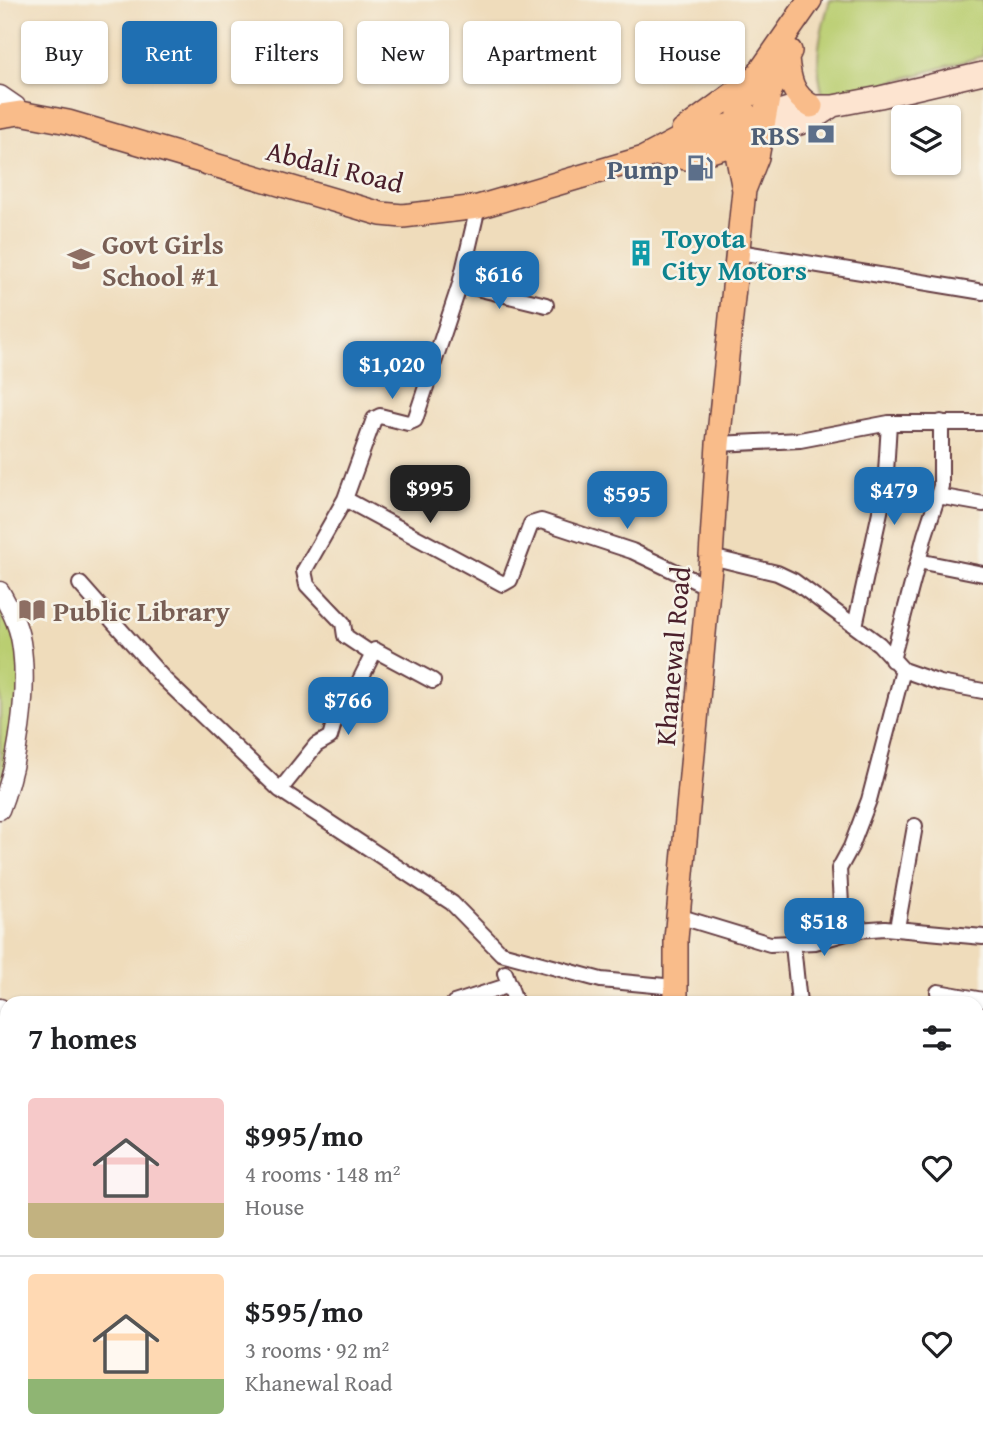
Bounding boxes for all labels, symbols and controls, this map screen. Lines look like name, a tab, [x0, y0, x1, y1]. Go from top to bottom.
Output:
chip: Buy	[21, 21, 108, 84]
chip: Rent	[122, 21, 217, 84]
chip: Filters	[231, 21, 343, 84]
chip: New	[357, 21, 449, 84]
chip: Apartment	[463, 21, 621, 84]
chip: House	[635, 21, 745, 84]
map controls	[891, 105, 961, 175]
button: layers	[891, 105, 961, 175]
place label: RBS	[751, 114, 800, 155]
bank icon: RBS	[806, 119, 836, 149]
street label: Abdali Road	[262, 129, 408, 203]
place label: Pump	[607, 148, 679, 189]
fuel station icon: Pump	[685, 153, 715, 183]
place label: Toyota City Motors	[662, 217, 807, 290]
place label: Govt Girls School #1	[102, 223, 224, 296]
building icon: Toyota City Motors	[626, 238, 656, 268]
school or university icon: Govt Girls School #1	[66, 244, 96, 274]
pin: $616	[458, 252, 540, 311]
text: $616	[475, 257, 523, 290]
pin: $1,020	[335, 342, 449, 401]
text: $1,020	[359, 347, 425, 380]
pin: $995	[389, 466, 471, 525]
pin: $479	[853, 468, 935, 527]
text: $995	[406, 471, 454, 504]
pin: $595	[586, 472, 668, 531]
text: $479	[870, 473, 918, 506]
text: $595	[603, 477, 651, 510]
street label: Khanewal Road	[644, 565, 700, 747]
place label: Public Library	[53, 590, 230, 631]
library icon: Public Library	[17, 595, 47, 625]
pin: $766	[307, 678, 389, 737]
text: $766	[324, 683, 372, 716]
pin: $518	[783, 898, 865, 958]
text: $518	[800, 904, 848, 937]
text: 7 homes	[28, 1016, 137, 1060]
icon: filters	[918, 1019, 956, 1057]
text: $995/mo	[245, 1113, 363, 1157]
icon: home	[84, 1126, 168, 1210]
icon: heart	[918, 1149, 956, 1187]
text: 4 rooms · 148 m²	[245, 1157, 400, 1190]
text: House	[245, 1190, 304, 1223]
text: $595/mo	[245, 1289, 363, 1333]
icon: home	[84, 1302, 168, 1386]
icon: heart	[918, 1325, 956, 1363]
text: 3 rooms · 92 m²	[245, 1333, 389, 1366]
text: Khanewal Road	[245, 1366, 393, 1399]

